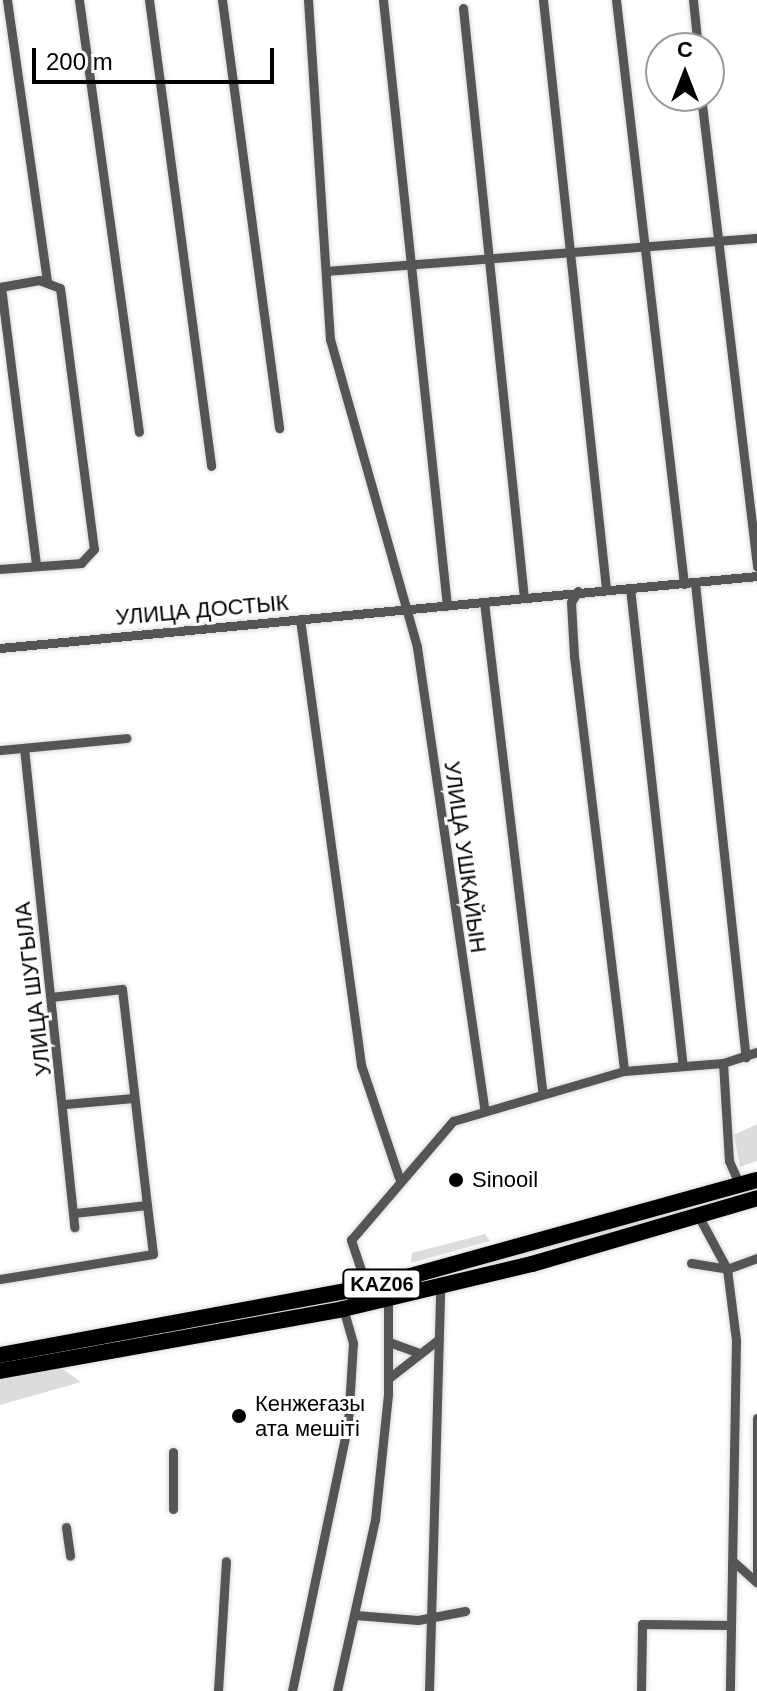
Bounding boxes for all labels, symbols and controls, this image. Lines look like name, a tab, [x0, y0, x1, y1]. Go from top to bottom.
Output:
scale bar	[36, 32, 278, 82]
north arrow	[645, 32, 725, 112]
text: С	[677, 37, 693, 62]
text: 200 m	[46, 48, 113, 75]
street label: УЛИЦА ДОСТЫК	[114, 589, 290, 631]
street label: УЛИЦА УШКАЙЫН	[438, 759, 492, 955]
street label: УЛИЦА ШУГЫЛА	[9, 900, 57, 1078]
place label: Sinooil	[472, 1167, 538, 1193]
marker: Sinooil	[447, 1171, 465, 1189]
road number: KАZ06	[342, 1268, 422, 1300]
place label: Кенжеғазы ата мешіті	[255, 1390, 365, 1442]
marker: Кенжеғазы ата мешіті	[230, 1407, 248, 1425]

